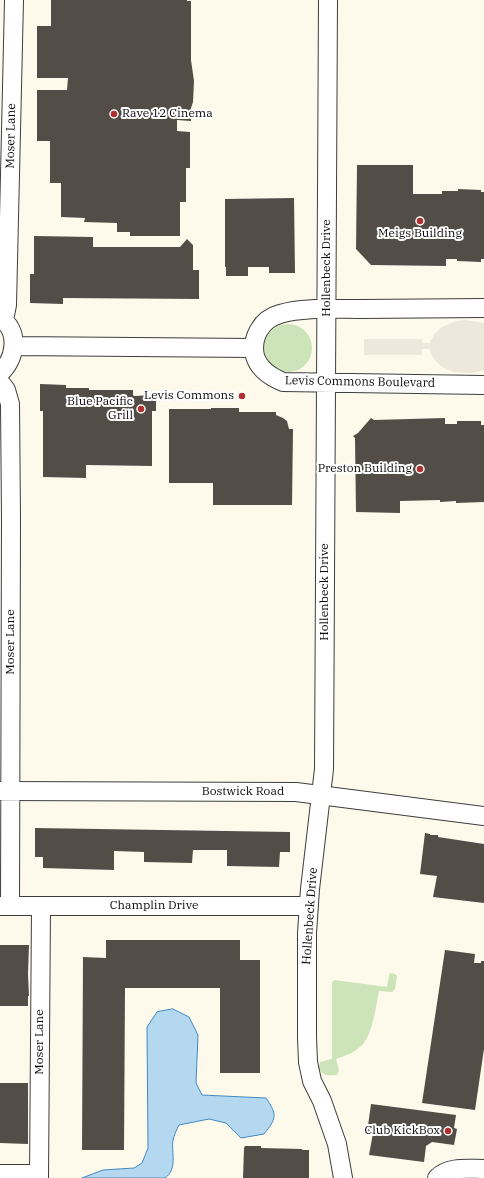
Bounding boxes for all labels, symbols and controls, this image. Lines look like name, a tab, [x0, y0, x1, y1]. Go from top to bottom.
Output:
street label: Moser Lane	[3, 103, 19, 169]
place label: Rave 12 Cinema	[122, 107, 213, 121]
marker: Rave 12 Cinema	[109, 109, 119, 119]
marker: Meigs Building	[415, 216, 425, 226]
street label: Hollenbeck Drive	[320, 219, 334, 317]
place label: Meigs Building	[378, 227, 462, 241]
street label: Levis Commons Boulevard	[285, 373, 435, 391]
place label: Levis Commons	[144, 389, 234, 403]
marker: Levis Commons	[237, 391, 247, 401]
place label: Blue Pacific Grill	[67, 395, 133, 423]
marker: Blue Pacific Grill	[136, 404, 146, 414]
place label: Preston Building	[318, 462, 412, 476]
marker: Preston Building	[415, 464, 425, 474]
street label: Hollenbeck Drive	[318, 543, 332, 641]
street label: Moser Lane	[4, 609, 18, 675]
street label: Bostwick Road	[202, 785, 284, 799]
street label: Hollenbeck Drive	[299, 867, 321, 965]
street label: Champlin Drive	[110, 899, 198, 913]
street label: Moser Lane	[33, 1009, 47, 1075]
place label: Club KickBox	[364, 1124, 440, 1138]
marker: Club KickBox	[443, 1126, 453, 1136]

